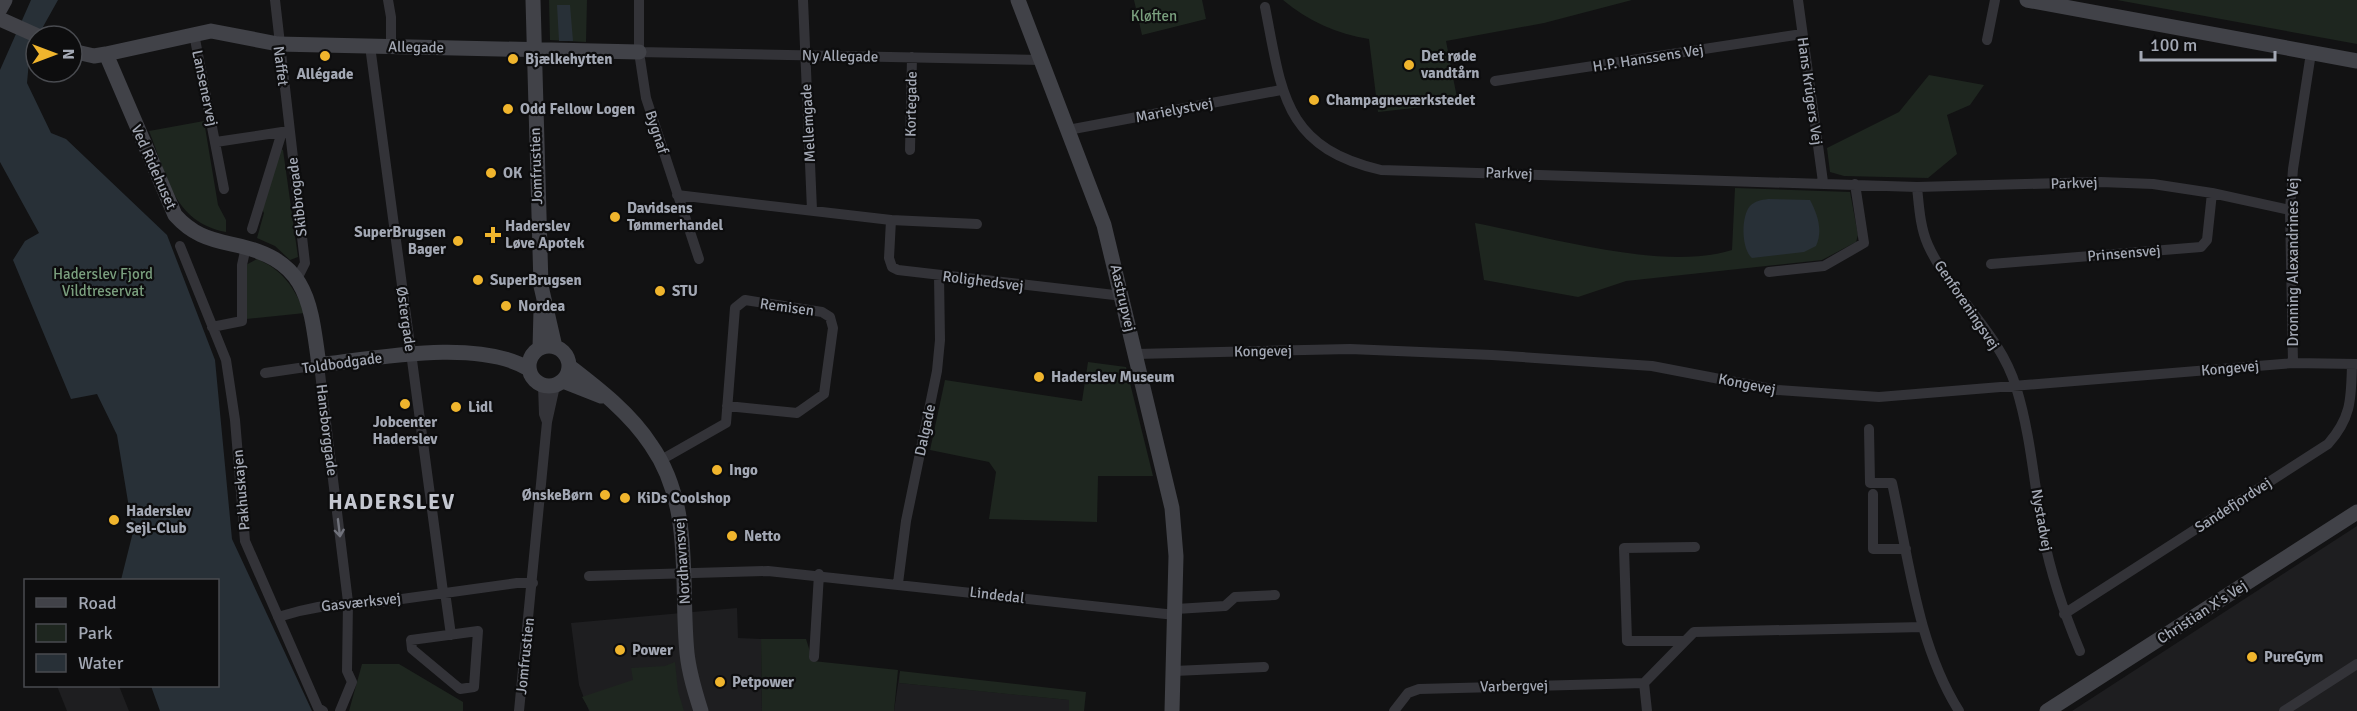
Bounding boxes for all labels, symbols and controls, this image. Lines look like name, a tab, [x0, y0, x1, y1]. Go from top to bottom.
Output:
park label: Kløften	[1131, 7, 1177, 25]
north arrow	[24, 24, 84, 84]
scale bar	[2141, 24, 2274, 62]
text: 100 m	[2150, 34, 2197, 56]
street label: Hans Krügers Vej	[1794, 36, 1826, 146]
street label: Allegade	[388, 38, 444, 56]
street label: H.P. Hanssens Vej	[1591, 40, 1705, 76]
street label: Naffet	[270, 45, 292, 87]
street label: Ny Allegade	[802, 46, 878, 66]
place label: Det røde vandtårn	[1420, 47, 1480, 82]
text: N	[58, 48, 78, 60]
street label: Lansenervej	[188, 48, 222, 128]
marker: Allégade	[318, 49, 332, 63]
place label: Bjælkehytten	[525, 50, 613, 68]
marker: Bjælkehytten	[506, 52, 520, 66]
marker: Det røde vandtårn	[1402, 58, 1416, 72]
place label: Allégade	[296, 65, 354, 83]
street label: Kortegade	[901, 71, 921, 137]
street label: Mellemgade	[797, 83, 819, 163]
place label: Champagneværkstedet	[1326, 91, 1476, 109]
marker: Champagneværkstedet	[1307, 93, 1321, 107]
street label: Marielystvej	[1134, 94, 1214, 126]
place label: Odd Fellow Logen	[520, 100, 635, 118]
marker: Odd Fellow Logen	[501, 102, 515, 116]
street label: Bygnaf	[642, 108, 673, 157]
street label: Ved Ridehuset	[127, 122, 181, 212]
street label: Jomfrustien	[526, 127, 546, 205]
street label: Skibbrogade	[283, 156, 311, 238]
street label: Parkvej	[1485, 163, 1533, 183]
place label: OK	[503, 164, 523, 182]
marker: OK	[484, 166, 498, 180]
street label: Parkvej	[2050, 173, 2098, 193]
street label: Dronning Alexandrines Vej	[2284, 178, 2302, 346]
place label: Davidsens Tømmerhandel	[627, 199, 723, 234]
marker: Davidsens Tømmerhandel	[608, 210, 622, 224]
place label: Haderslev Løve Apotek	[505, 217, 585, 252]
place label: SuperBrugsen Bager	[354, 223, 446, 258]
marker: Haderslev Løve Apotek	[486, 228, 500, 242]
marker: SuperBrugsen Bager	[451, 234, 465, 248]
street label: Prinsensvej	[2087, 241, 2161, 265]
street label: Genforeningsvej	[1930, 257, 2004, 353]
street label: Aastrupvej	[1107, 263, 1139, 333]
park label: Haderslev Fjord Vildtreservat	[53, 265, 153, 300]
street label: Rolighedsvej	[941, 267, 1025, 295]
place label: SuperBrugsen	[490, 271, 582, 289]
marker: SuperBrugsen	[471, 273, 485, 287]
place label: STU	[672, 282, 698, 300]
marker: STU	[653, 284, 667, 298]
street label: Østergade	[393, 285, 419, 353]
street label: Remisen	[759, 294, 815, 320]
place label: Nordea	[518, 297, 566, 315]
marker: Nordea	[499, 299, 513, 313]
street label: Kongevej	[1234, 341, 1292, 361]
street label: Toldbodgade	[301, 348, 383, 378]
street label: Kongevej	[2200, 356, 2260, 380]
place label: Haderslev Museum	[1051, 368, 1175, 386]
marker: Haderslev Museum	[1032, 370, 1046, 384]
street label: Kongevej	[1717, 370, 1777, 398]
street label: Hansborggade	[312, 383, 342, 477]
marker: Jobcenter Haderslev	[398, 397, 412, 411]
place label: Lidl	[468, 398, 493, 416]
marker: Lidl	[449, 400, 463, 414]
street label: Dalgade	[911, 402, 939, 458]
place label: Jobcenter Haderslev	[372, 413, 438, 448]
street label: Pakhuskajen	[228, 449, 254, 531]
place label: Ingo	[729, 461, 758, 479]
marker: Ingo	[710, 463, 724, 477]
street label: Sandefjordvej	[2191, 474, 2275, 536]
place label: ØnskeBørn	[522, 486, 593, 504]
marker: ØnskeBørn	[598, 488, 612, 502]
street label: Nystadvej	[2028, 488, 2056, 552]
district label: HADERSLEV	[328, 489, 456, 515]
place label: KiDs Coolshop	[637, 489, 731, 507]
marker: KiDs Coolshop	[618, 491, 632, 505]
place label: Haderslev Sejl-Club	[126, 502, 192, 537]
marker: Haderslev Sejl-Club	[107, 513, 121, 527]
one-way arrow	[334, 517, 345, 537]
street label: Nordhavnsvej	[670, 517, 694, 605]
place label: Netto	[744, 527, 781, 545]
marker: Netto	[725, 529, 739, 543]
street label: Christian X's Vej	[2154, 576, 2250, 648]
legend	[24, 579, 219, 687]
street label: Lindedal	[968, 583, 1026, 607]
street label: Gasværksvej	[320, 589, 402, 615]
text: Road	[78, 592, 117, 614]
street label: Jomfrustien	[512, 617, 538, 695]
text: Park	[78, 622, 113, 644]
place label: Power	[632, 641, 673, 659]
marker: Power	[613, 643, 627, 657]
place label: PureGym	[2264, 648, 2323, 666]
marker: PureGym	[2245, 650, 2259, 664]
text: Water	[78, 652, 124, 674]
place label: Petpower	[732, 673, 794, 691]
marker: Petpower	[713, 675, 727, 689]
street label: Varbergvej	[1480, 676, 1548, 696]

